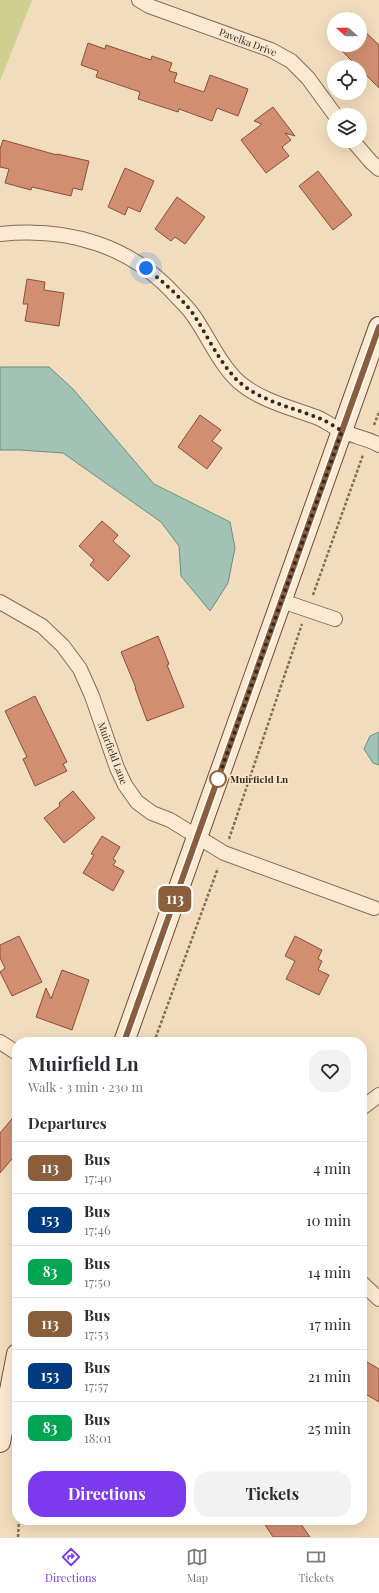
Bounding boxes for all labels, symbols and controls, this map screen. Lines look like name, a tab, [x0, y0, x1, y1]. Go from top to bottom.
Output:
north arrow	[327, 12, 367, 52]
map controls	[327, 12, 367, 148]
street label: Pavelka Drive	[217, 25, 279, 59]
button: locate	[327, 60, 367, 100]
button: layers	[327, 108, 367, 148]
your location	[136, 258, 156, 278]
street label: Muirfield Lane	[95, 720, 131, 786]
marker: Muirfield Ln	[209, 770, 227, 788]
place label: Muirfield Ln	[230, 772, 289, 786]
line badge: 113	[152, 886, 198, 912]
text: 113	[166, 889, 184, 908]
text: Muirfield Ln	[28, 1050, 139, 1076]
button: heart	[309, 1050, 351, 1092]
text: Walk · 3 min · 230 m	[28, 1078, 143, 1095]
text: Departures	[28, 1113, 107, 1133]
text: Bus	[84, 1149, 110, 1169]
text: 113	[41, 1158, 59, 1177]
text: 4 min	[313, 1158, 351, 1178]
text: 17:40	[84, 1169, 112, 1186]
text: Bus	[84, 1201, 110, 1221]
text: 153	[41, 1210, 59, 1229]
text: 10 min	[306, 1210, 351, 1230]
text: 17:46	[84, 1221, 111, 1238]
text: Bus	[84, 1253, 110, 1273]
text: 83	[43, 1262, 57, 1281]
text: 14 min	[308, 1262, 351, 1282]
text: 17:50	[84, 1273, 111, 1290]
text: Bus	[84, 1305, 110, 1325]
text: 113	[41, 1314, 59, 1333]
text: 17 min	[309, 1314, 351, 1334]
text: 17:53	[84, 1325, 109, 1342]
text: Bus	[84, 1357, 110, 1377]
text: 153	[41, 1366, 59, 1385]
text: 21 min	[308, 1366, 351, 1386]
text: 17:57	[84, 1377, 108, 1394]
text: Bus	[84, 1409, 110, 1429]
text: 83	[43, 1418, 57, 1437]
text: 25 min	[307, 1418, 351, 1438]
text: 18:01	[84, 1429, 112, 1446]
button: Directions	[28, 1471, 186, 1517]
button: Tickets	[194, 1471, 351, 1517]
tab: Directions	[45, 1546, 96, 1585]
tab: Map	[186, 1546, 208, 1585]
tab: Tickets	[298, 1546, 334, 1585]

